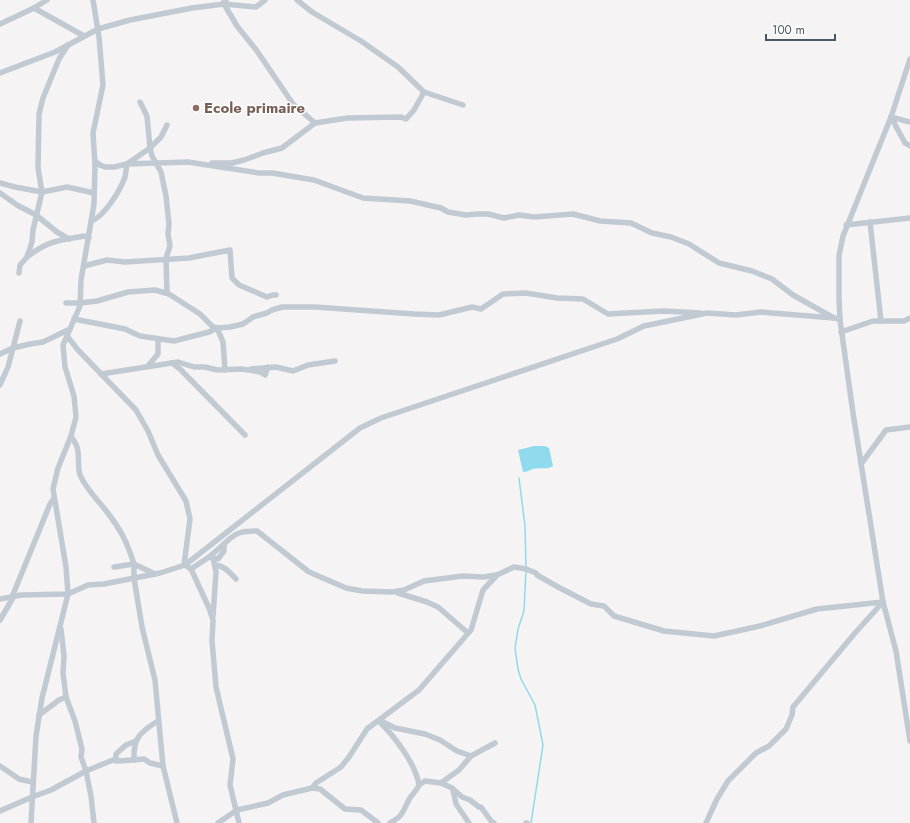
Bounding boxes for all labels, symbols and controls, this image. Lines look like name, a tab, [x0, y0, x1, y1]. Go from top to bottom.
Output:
scale bar	[766, 16, 835, 42]
text: 100 m	[772, 21, 805, 39]
place label: Ecole primaire	[204, 97, 305, 119]
marker: Ecole primaire	[191, 103, 201, 113]

